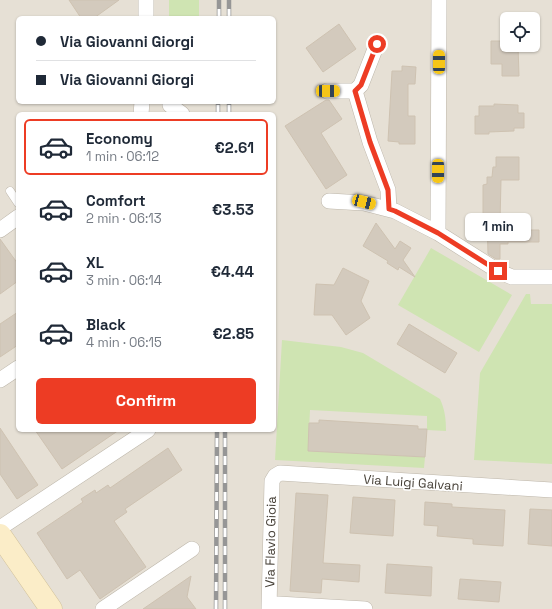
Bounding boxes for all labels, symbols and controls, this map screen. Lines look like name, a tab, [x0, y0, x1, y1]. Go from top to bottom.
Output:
map controls	[500, 12, 540, 52]
button: locate	[500, 12, 540, 52]
text: Via Giovanni Giorgi	[60, 32, 194, 51]
route start	[368, 35, 386, 53]
car	[433, 50, 445, 74]
text: Via Giovanni Giorgi	[60, 70, 194, 89]
car	[316, 85, 340, 97]
icon: car	[38, 129, 74, 165]
text: Economy	[86, 129, 153, 148]
text: €2.61	[215, 138, 254, 157]
text: 1 min · 06:12	[86, 148, 159, 165]
car	[432, 159, 444, 183]
icon: car	[38, 191, 74, 227]
text: Comfort	[86, 191, 146, 210]
car	[351, 193, 377, 211]
text: €3.53	[212, 200, 254, 219]
text: 2 min · 06:13	[86, 210, 162, 227]
callout: 1 min	[465, 213, 531, 241]
text: 1 min	[482, 218, 514, 235]
icon: car	[38, 253, 74, 289]
text: XL	[86, 253, 104, 272]
text: €4.44	[211, 262, 254, 281]
route end	[489, 262, 507, 280]
text: 3 min · 06:14	[86, 272, 162, 289]
icon: car	[38, 315, 74, 351]
text: Black	[86, 315, 126, 334]
text: €2.85	[212, 324, 254, 343]
text: 4 min · 06:15	[86, 334, 162, 351]
button: Confirm	[36, 378, 256, 424]
street label: Via Luigi Galvani	[363, 471, 463, 494]
street label: Via Flavio Gioia	[261, 496, 280, 588]

